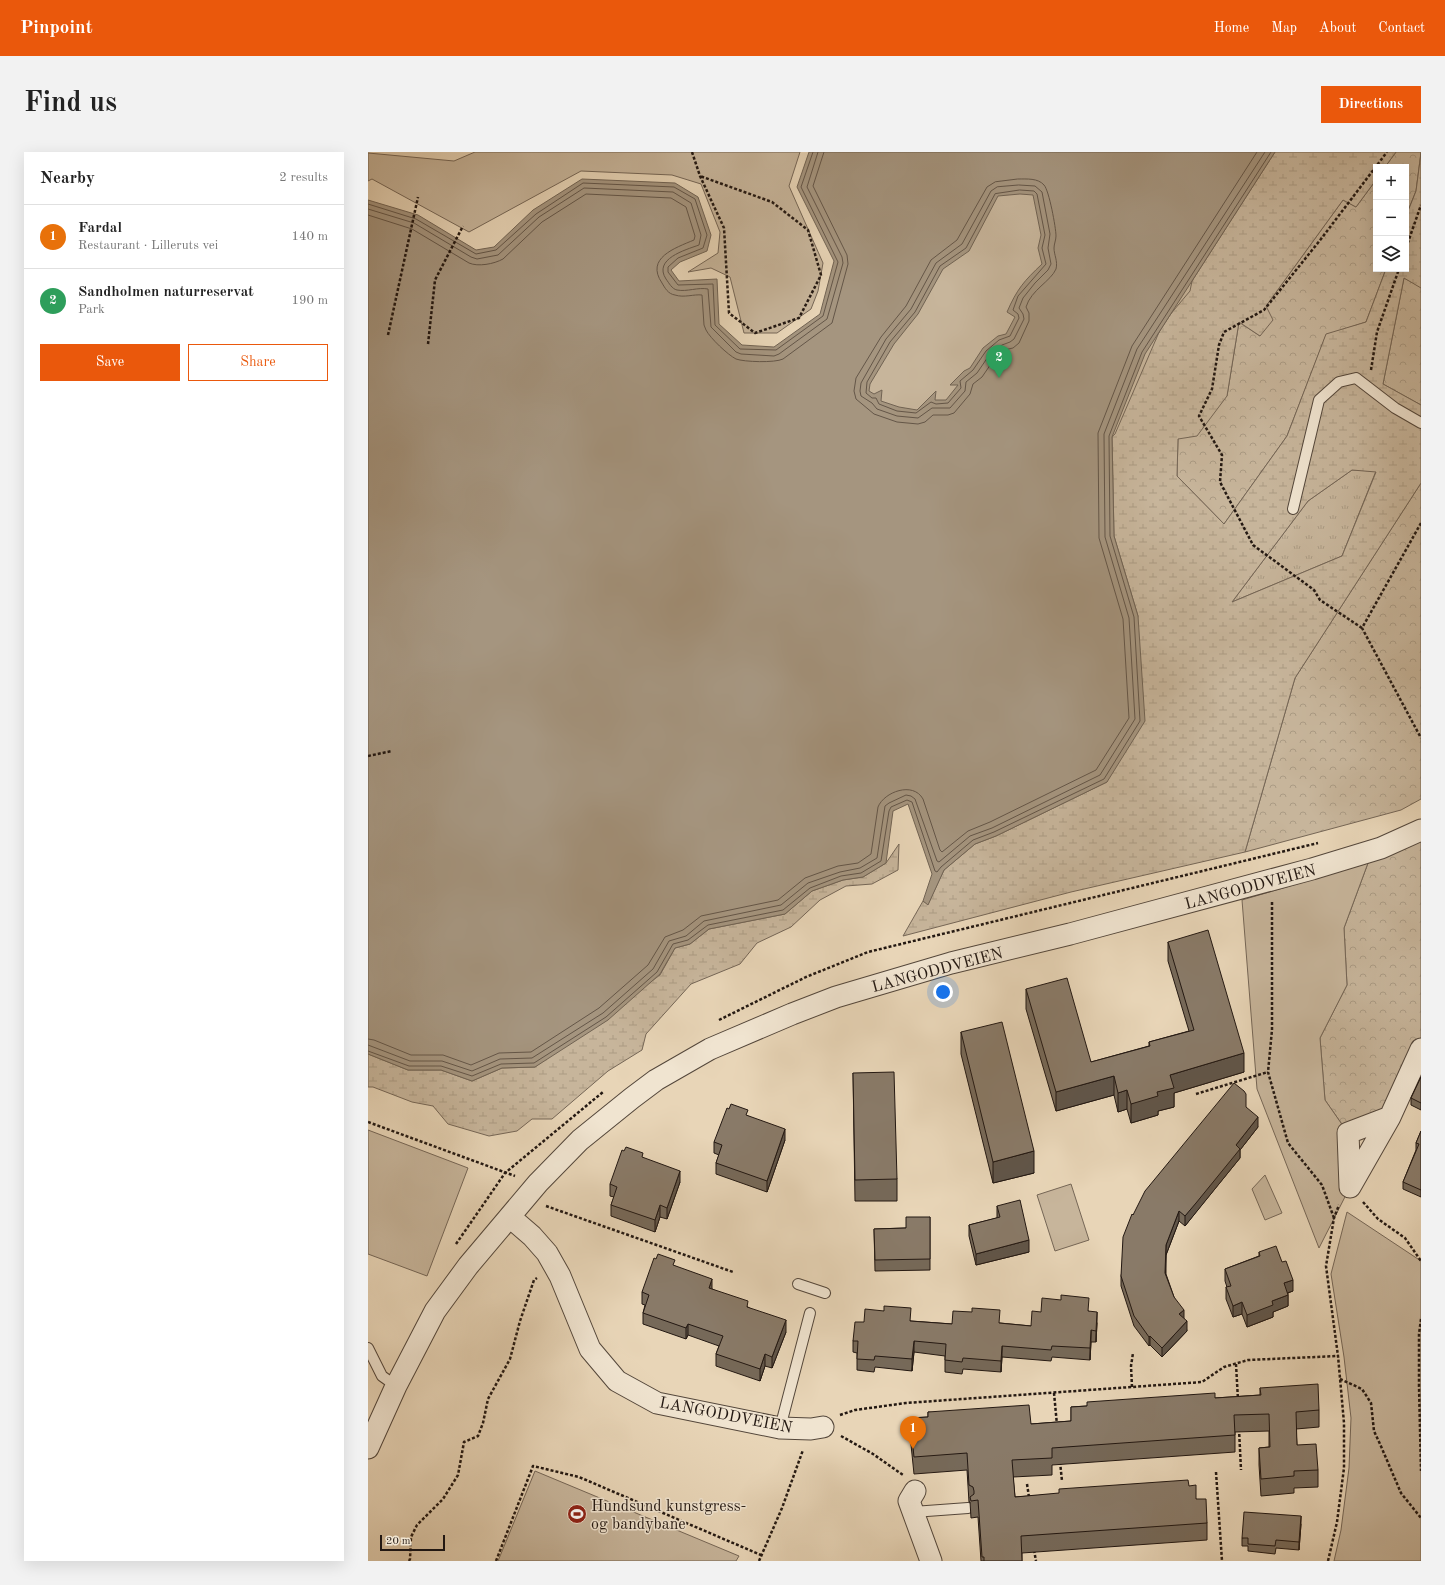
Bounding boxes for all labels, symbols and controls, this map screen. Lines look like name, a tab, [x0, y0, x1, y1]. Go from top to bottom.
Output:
text: Pinpoint	[20, 19, 93, 38]
text: Home	[1214, 21, 1249, 35]
text: Map	[1271, 21, 1297, 35]
text: About	[1319, 21, 1356, 35]
text: Contact	[1378, 21, 1425, 35]
button: Directions	[1321, 86, 1421, 123]
text: Find us	[24, 90, 117, 118]
map controls	[1373, 164, 1409, 272]
button: +	[1373, 164, 1409, 200]
text: Nearby	[40, 170, 95, 187]
text: 2 results	[279, 171, 328, 184]
button: −	[1373, 200, 1409, 236]
text: Fardal	[78, 221, 122, 236]
text: 1	[49, 230, 57, 243]
text: 140 m	[291, 230, 328, 243]
button: layers	[1373, 236, 1409, 272]
text: Restaurant · Lilleruts vei	[78, 239, 218, 252]
text: Sandholmen naturreservat	[78, 285, 254, 300]
text: 2	[49, 294, 57, 307]
text: 190 m	[291, 294, 328, 307]
text: Park	[78, 303, 105, 316]
button: Save	[40, 344, 180, 381]
button: Share	[188, 344, 328, 381]
pin: 2	[986, 345, 1012, 378]
street label: LANGODDVEIEN	[1183, 863, 1318, 913]
street label: LANGODDVEIEN	[870, 946, 1005, 996]
your location	[933, 982, 953, 1002]
street label: LANGODDVEIEN	[658, 1395, 794, 1437]
pin: 1	[900, 1416, 926, 1449]
place label: Hundsund kunstgress- og bandybane	[591, 1499, 747, 1533]
sports icon: Hundsund kunstgress- og bandybane	[566, 1503, 588, 1525]
scale bar	[380, 1533, 445, 1552]
text: 20 m	[386, 1536, 411, 1547]

